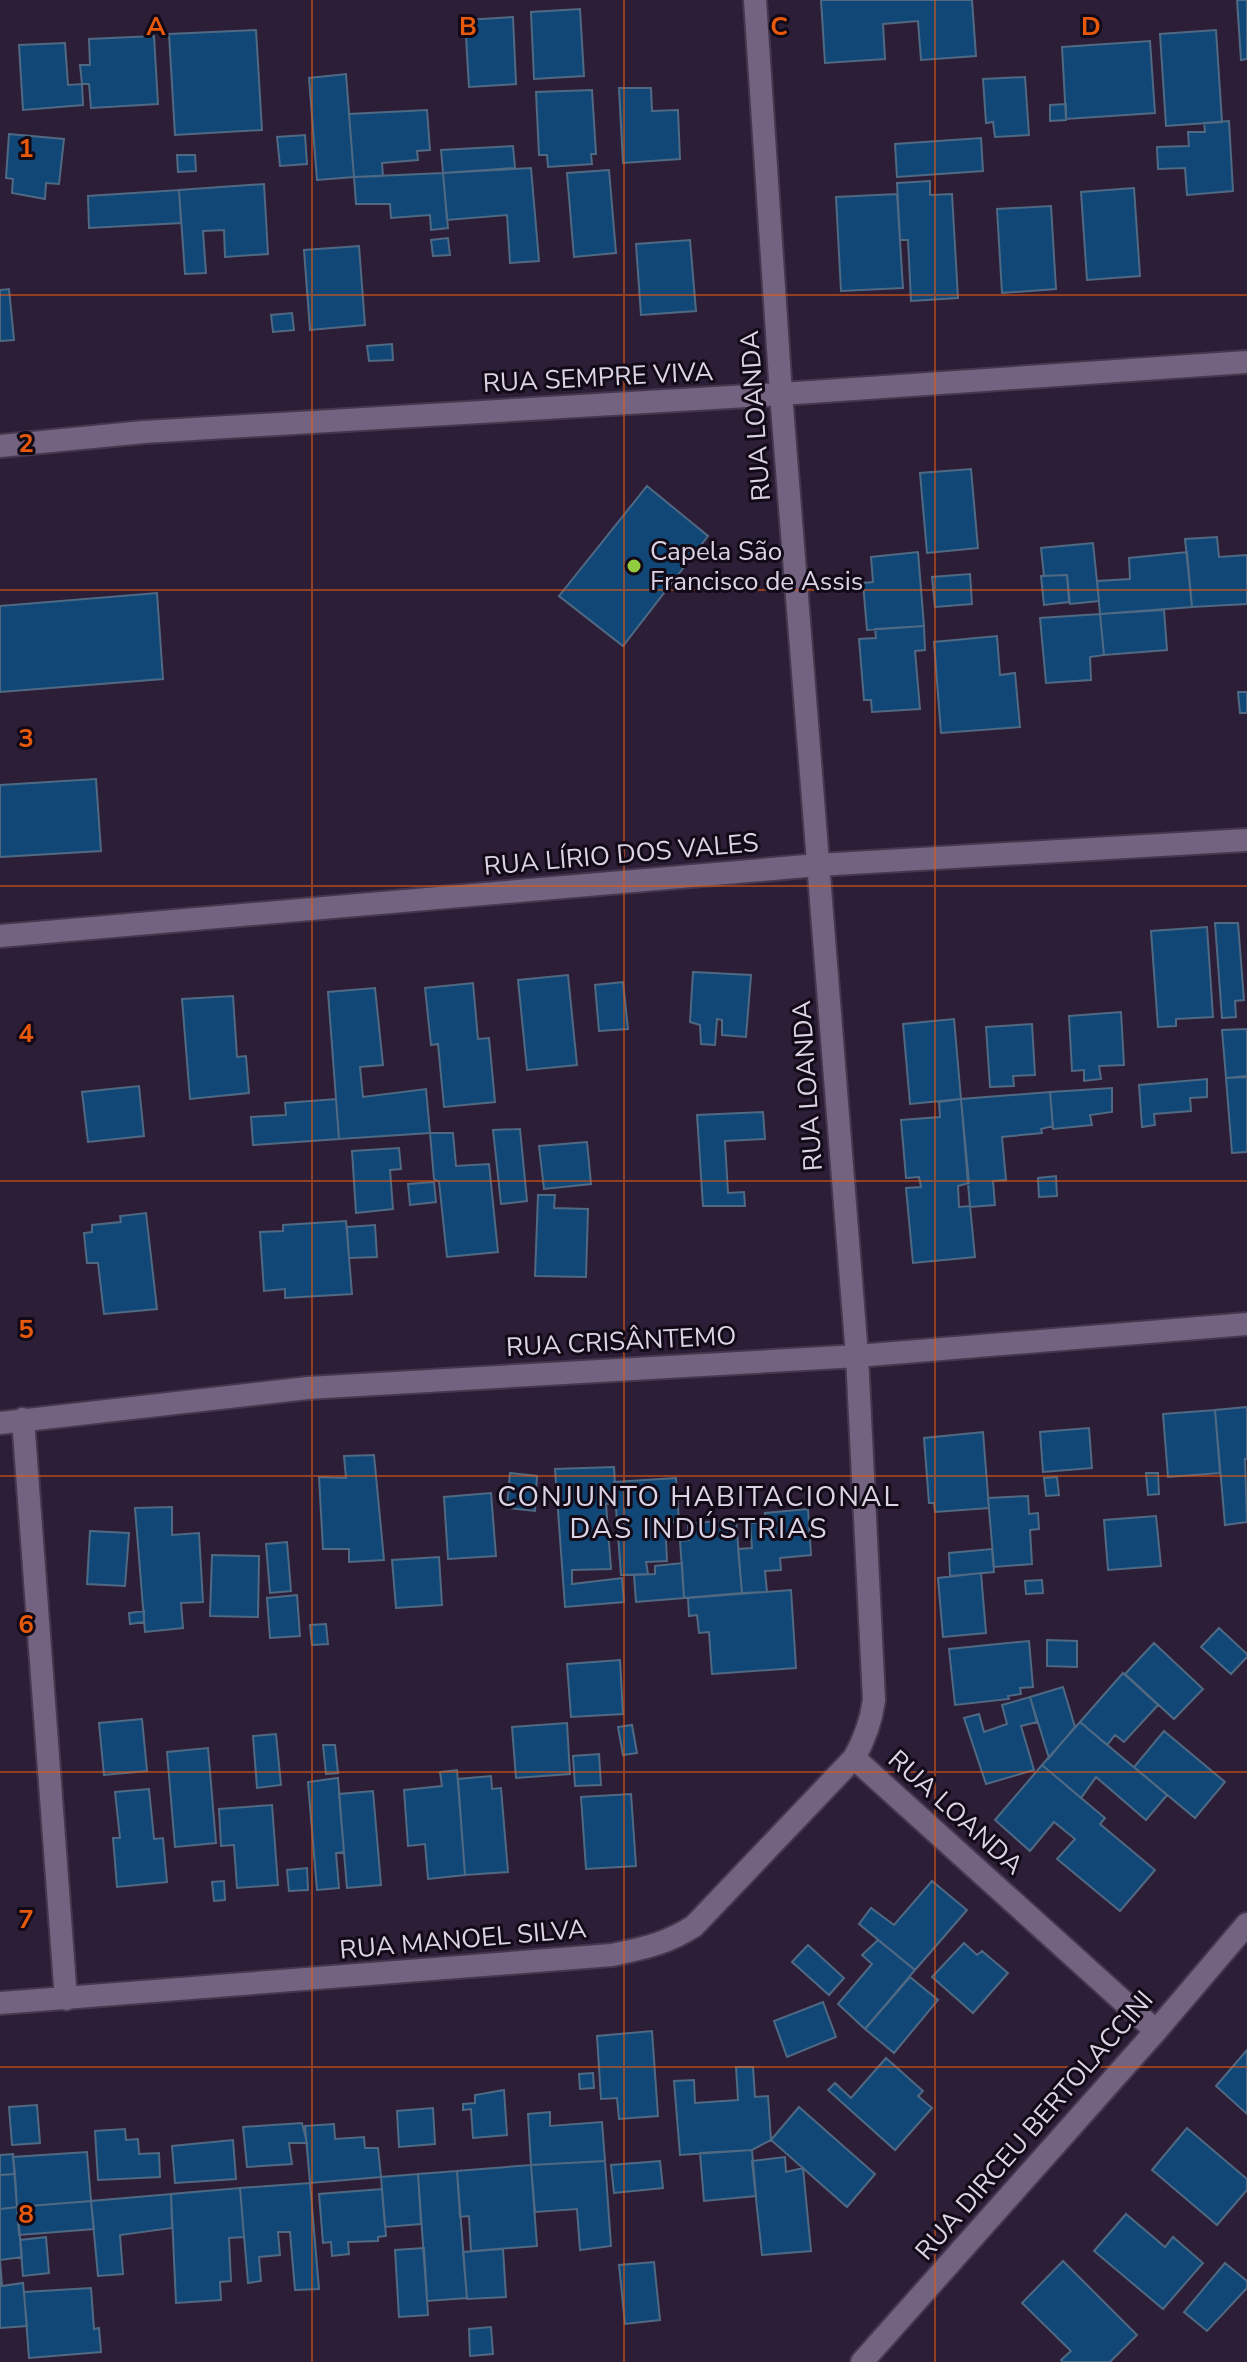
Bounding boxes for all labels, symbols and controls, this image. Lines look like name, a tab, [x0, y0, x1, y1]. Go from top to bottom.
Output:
text: A	[146, 9, 166, 44]
text: B	[459, 9, 477, 44]
text: C	[770, 9, 788, 44]
text: D	[1081, 9, 1101, 44]
text: 1	[18, 131, 34, 166]
street label: RUA LOANDA	[732, 330, 779, 502]
street label: RUA SEMPRE VIVA	[482, 354, 714, 401]
text: 2	[18, 426, 34, 461]
place label: Capela São Francisco de Assis	[650, 534, 863, 599]
marker: Capela São Francisco de Assis	[625, 557, 643, 575]
text: 3	[18, 721, 34, 756]
street label: RUA LÍRIO DOS VALES	[482, 825, 760, 884]
street label: RUA LOANDA	[784, 1000, 831, 1172]
text: 4	[18, 1016, 34, 1051]
text: 5	[18, 1312, 34, 1347]
street label: RUA CRISÂNTEMO	[505, 1318, 737, 1365]
district label: CONJUNTO HABITACIONAL DAS INDÚSTRIAS	[497, 1478, 901, 1548]
text: 6	[18, 1607, 34, 1642]
street label: RUA LOANDA	[881, 1742, 1031, 1883]
text: 7	[18, 1902, 34, 1937]
street label: RUA MANOEL SILVA	[338, 1911, 588, 1968]
street label: RUA DIRCEU BERTOLACCINI	[907, 1983, 1161, 2268]
text: 8	[18, 2197, 34, 2232]

